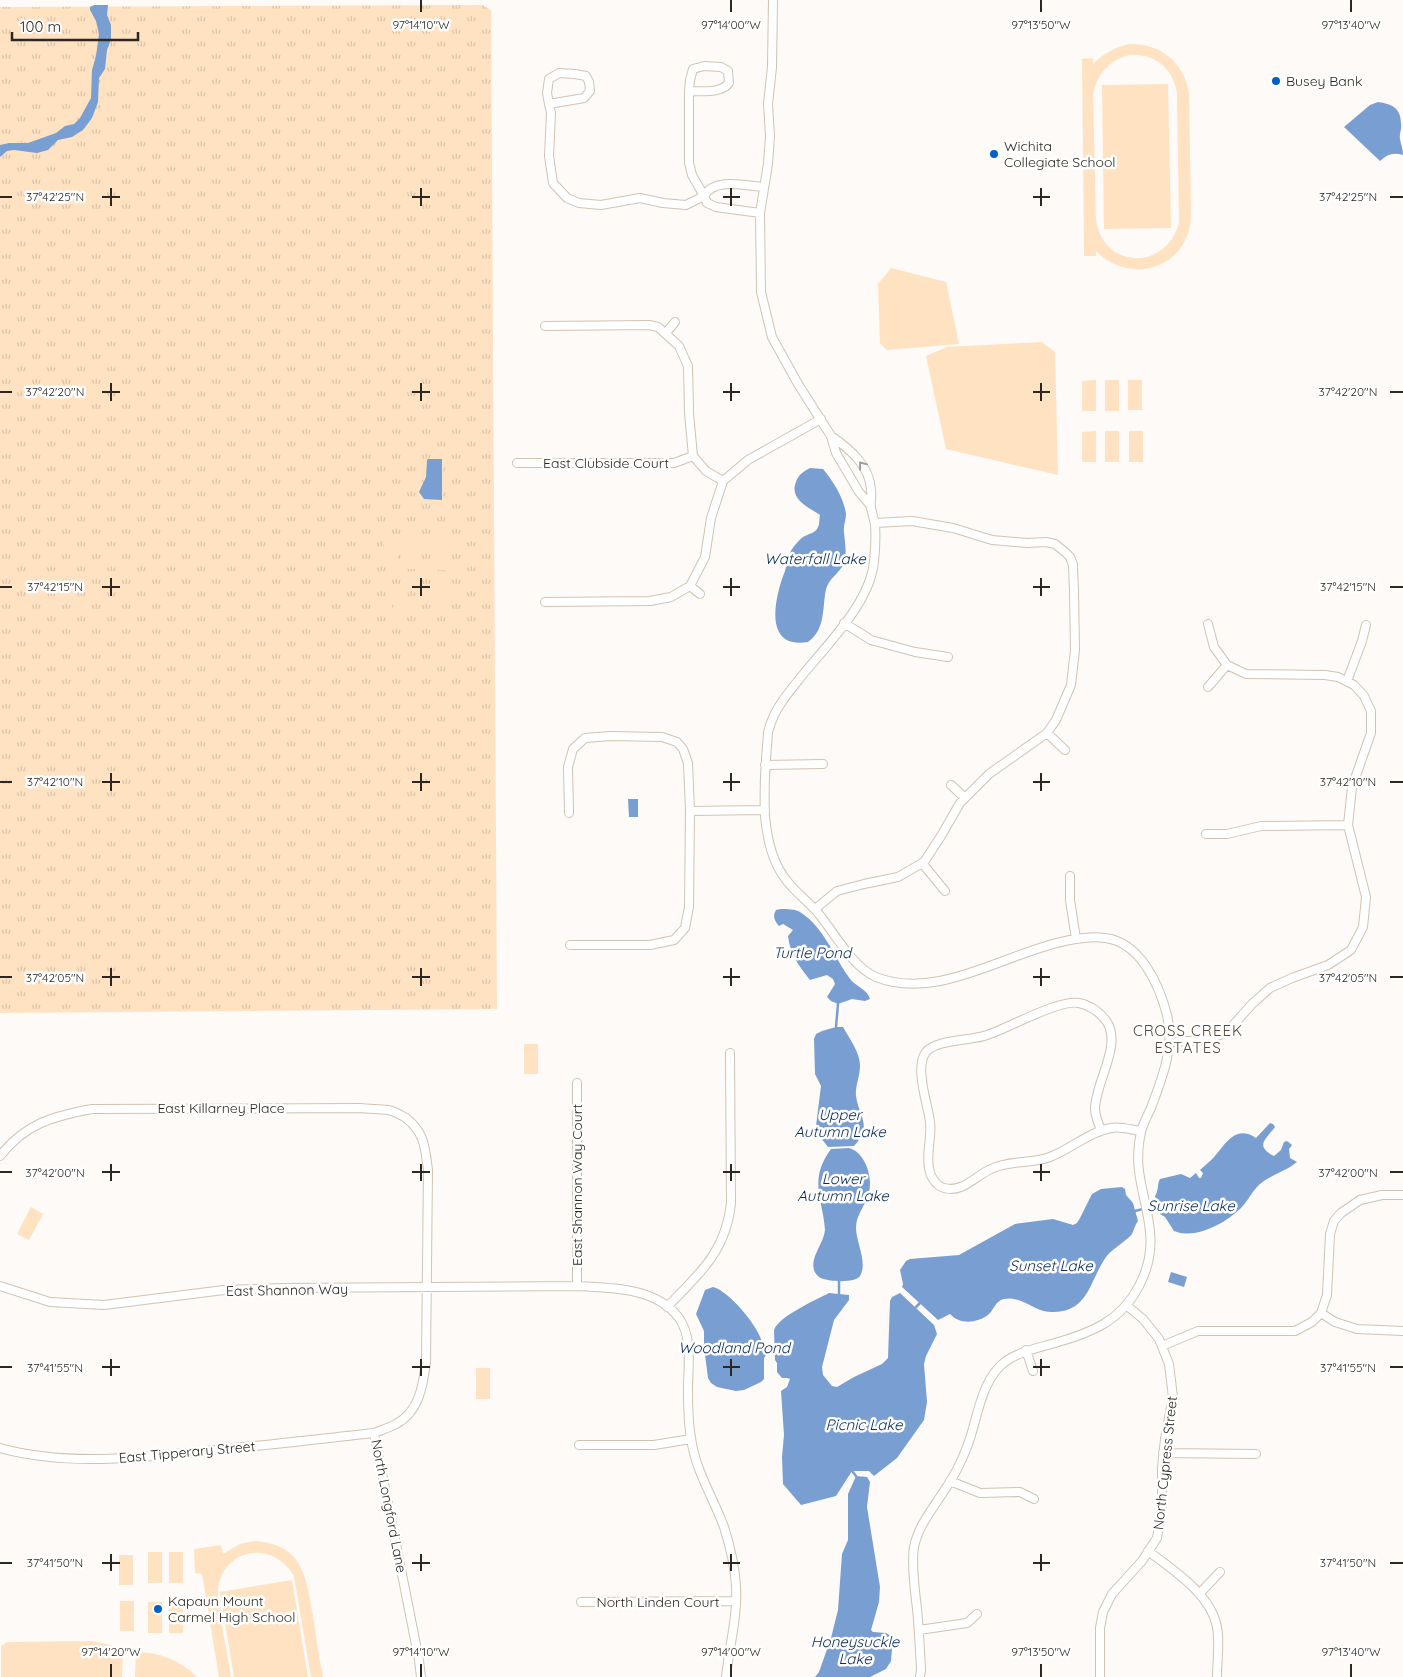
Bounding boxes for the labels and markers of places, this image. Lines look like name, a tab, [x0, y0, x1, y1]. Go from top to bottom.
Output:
place label: Busey Bank	[1286, 72, 1362, 90]
marker: Busey Bank	[1270, 75, 1282, 87]
place label: Wichita Collegiate School	[1004, 137, 1116, 171]
marker: Wichita Collegiate School	[988, 148, 1000, 160]
place label: Kapaun Mount Carmel High School	[168, 1592, 296, 1626]
marker: Kapaun Mount Carmel High School	[152, 1603, 164, 1615]

